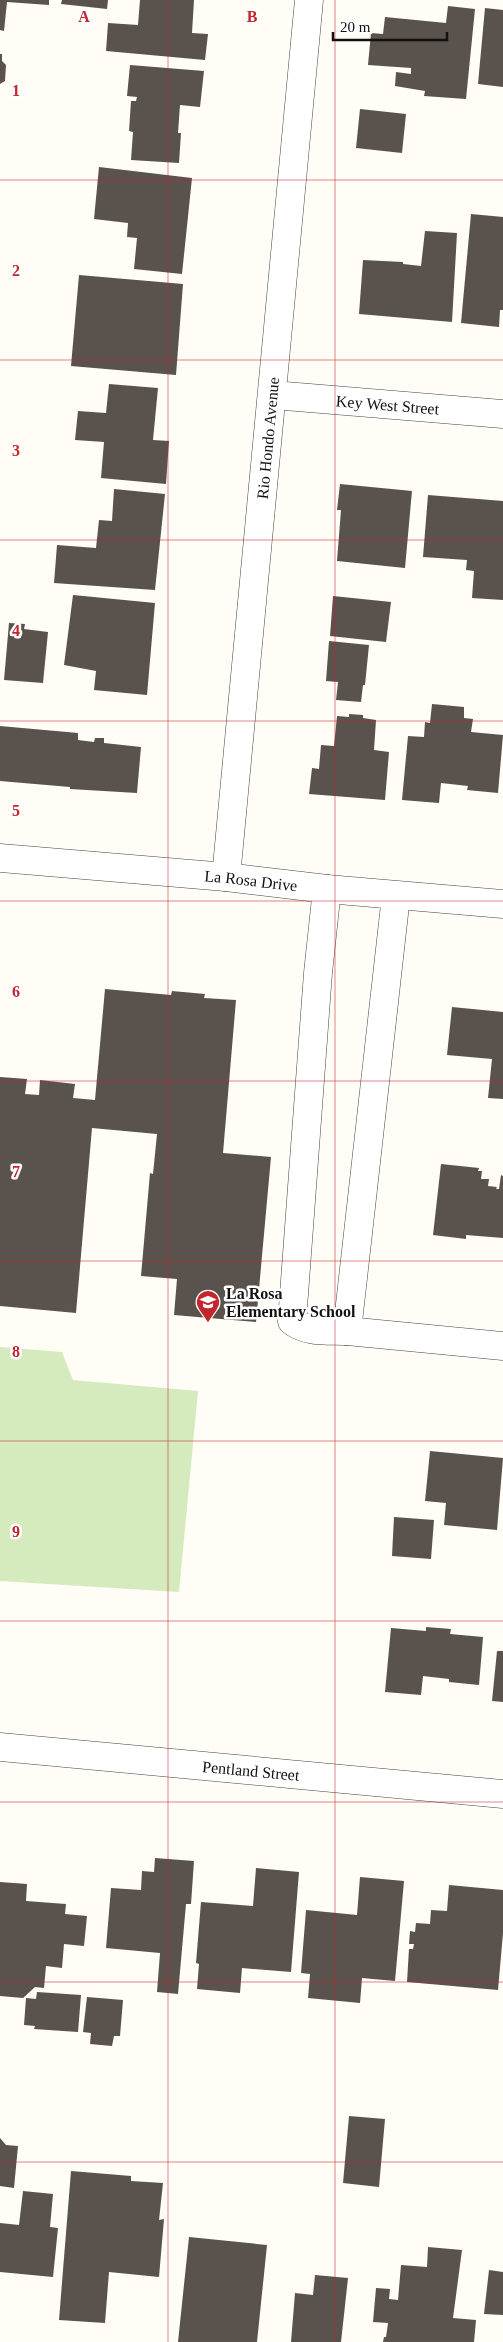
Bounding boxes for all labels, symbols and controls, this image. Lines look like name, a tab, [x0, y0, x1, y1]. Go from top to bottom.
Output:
text: A	[78, 8, 90, 25]
text: B	[247, 8, 258, 25]
scale bar	[333, 10, 447, 42]
text: 20 m	[340, 19, 371, 35]
text: 1	[12, 82, 20, 99]
text: 2	[12, 262, 20, 279]
street label: Rio Hondo Avenue	[254, 376, 282, 500]
street label: Key West Street	[335, 392, 440, 418]
text: 3	[12, 442, 20, 459]
text: 4	[12, 622, 20, 639]
text: 5	[12, 802, 20, 819]
street label: La Rosa Drive	[204, 867, 298, 894]
text: 6	[12, 983, 20, 1000]
text: 7	[12, 1163, 20, 1180]
place label: La Rosa Elementary School	[226, 1285, 356, 1321]
school or university icon: La Rosa Elementary School	[195, 1289, 221, 1323]
text: 8	[12, 1343, 20, 1360]
text: 9	[12, 1523, 20, 1540]
street label: Pentland Street	[202, 1758, 301, 1784]

